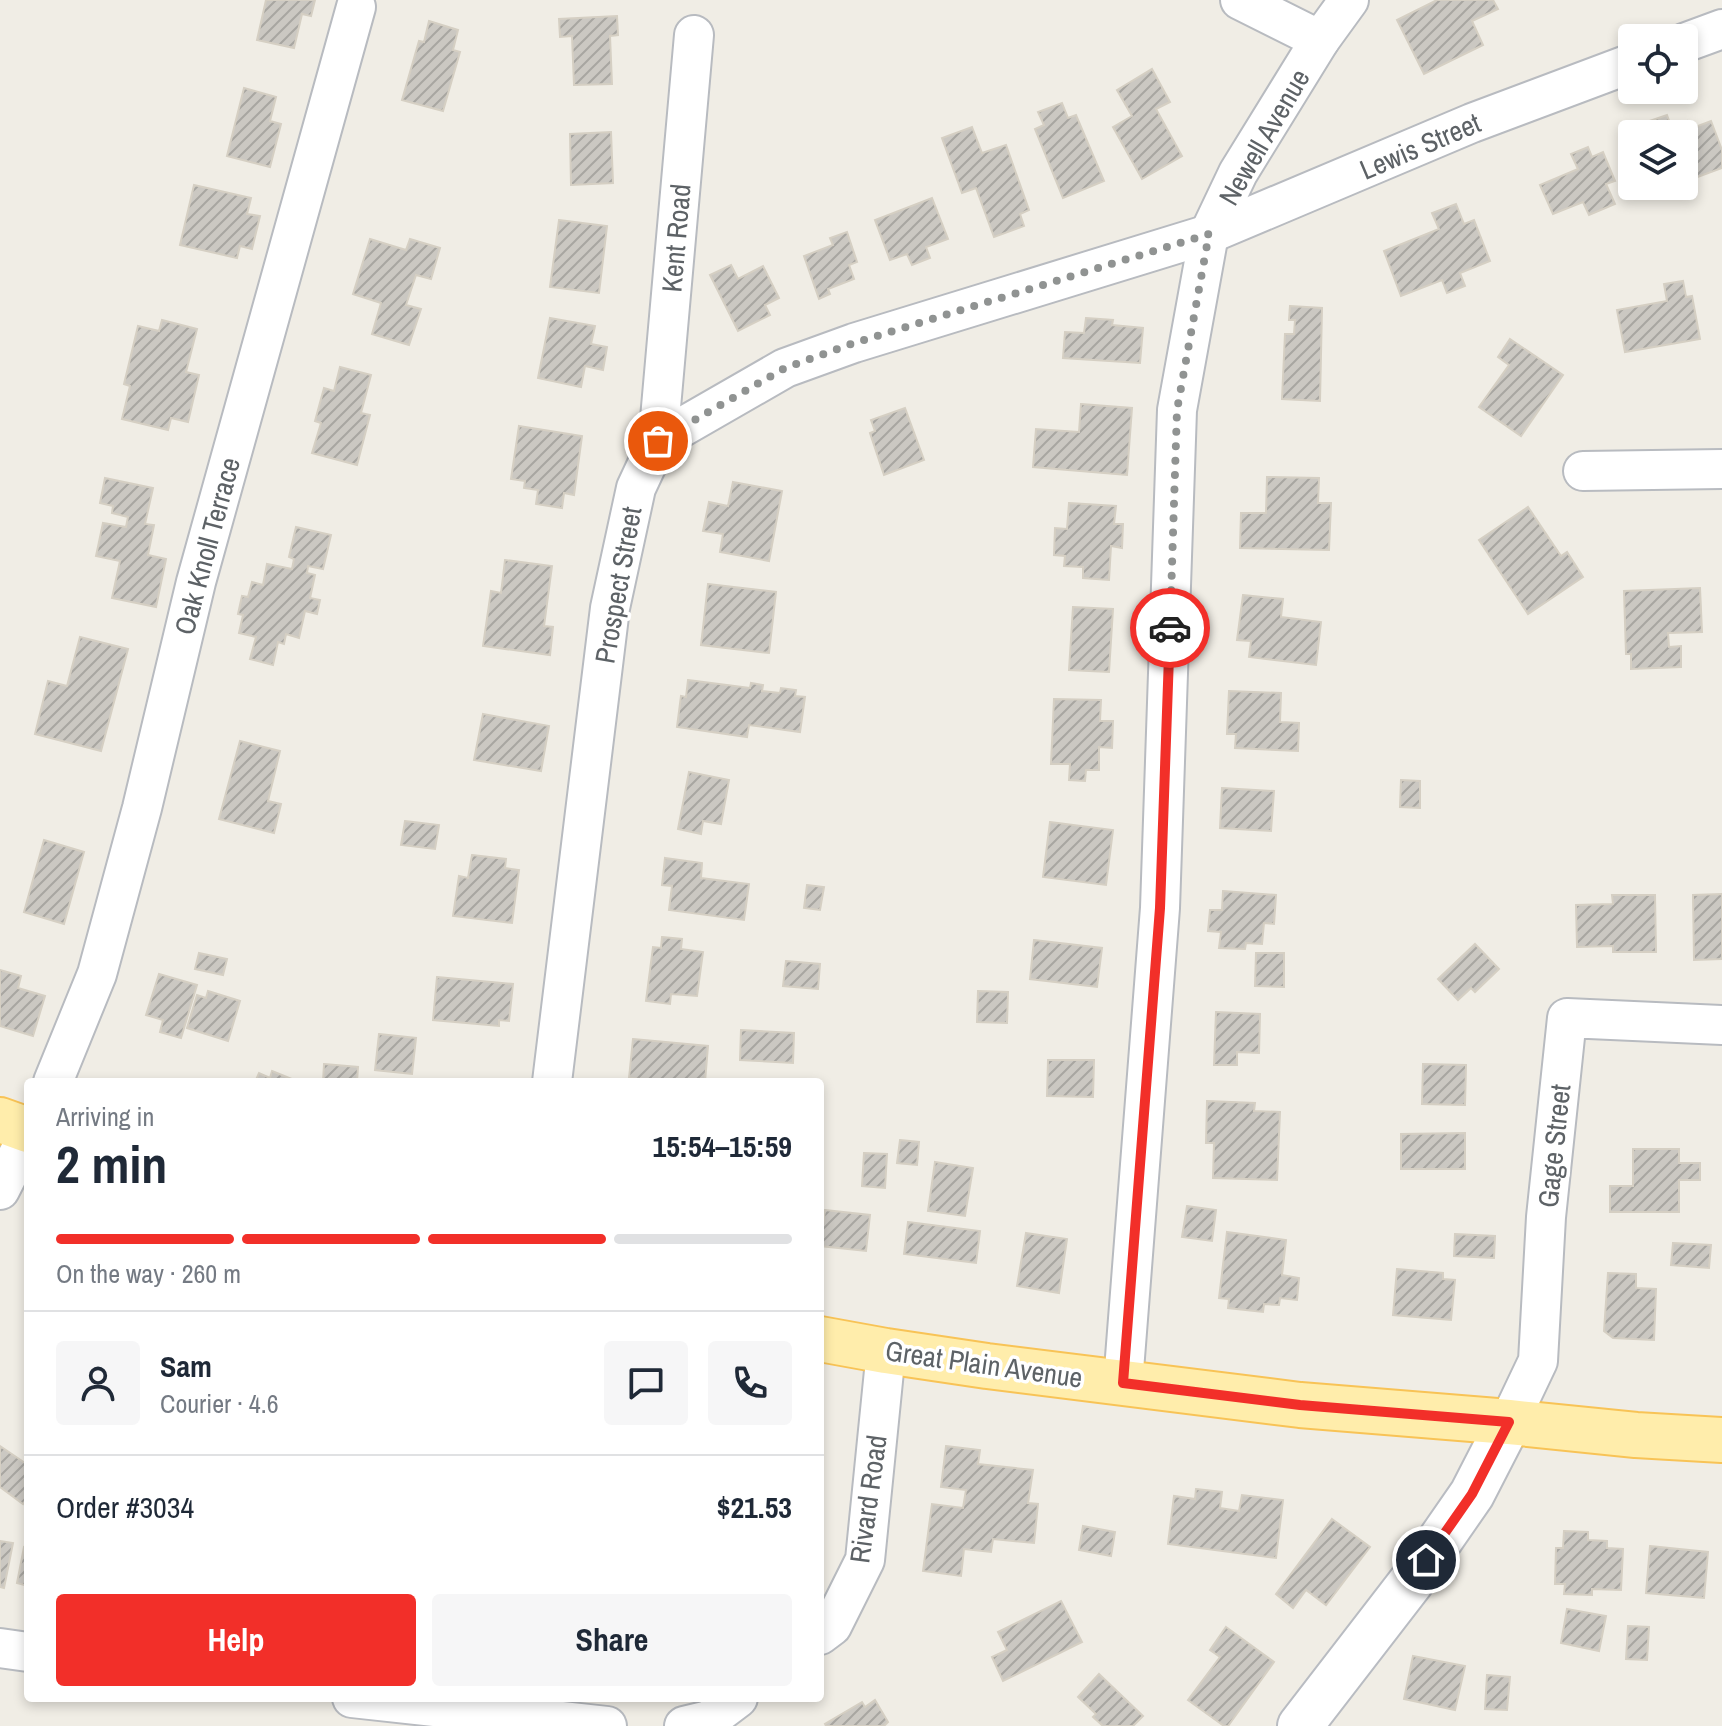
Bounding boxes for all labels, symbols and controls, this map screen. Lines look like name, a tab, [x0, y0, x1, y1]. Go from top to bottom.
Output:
map controls	[1618, 24, 1698, 200]
button: locate	[1618, 24, 1698, 104]
street label: Newell Avenue	[1210, 62, 1318, 212]
street label: Lewis Street	[1354, 104, 1486, 188]
button: layers	[1618, 120, 1698, 200]
street label: Kent Road	[652, 182, 700, 294]
pin	[624, 407, 692, 475]
icon: bag	[636, 419, 680, 463]
street label: Oak Knoll Terrace	[165, 453, 249, 639]
street label: Prospect Street	[586, 504, 650, 666]
courier	[1130, 588, 1210, 668]
icon: car	[1148, 606, 1192, 650]
street label: Gage Street	[1529, 1082, 1579, 1210]
text: Arriving in	[56, 1099, 154, 1134]
text: 15:54–15:59	[653, 1126, 792, 1166]
text: 2 min	[56, 1129, 167, 1199]
text: On the way · 260 m	[56, 1256, 241, 1291]
street label: Great Plain Avenue	[883, 1331, 1085, 1397]
button: person	[56, 1341, 140, 1425]
button: chat	[604, 1341, 688, 1425]
button: phone	[708, 1341, 792, 1425]
text: Sam	[160, 1346, 212, 1386]
text: Courier · 4.6	[160, 1386, 279, 1421]
street label: Rivard Road	[840, 1433, 896, 1565]
text: Order #3034	[56, 1487, 194, 1527]
text: $21.53	[717, 1487, 792, 1527]
pin	[1392, 1526, 1460, 1594]
icon: home	[1404, 1538, 1448, 1582]
button: Help	[56, 1594, 416, 1686]
button: Share	[432, 1594, 792, 1686]

